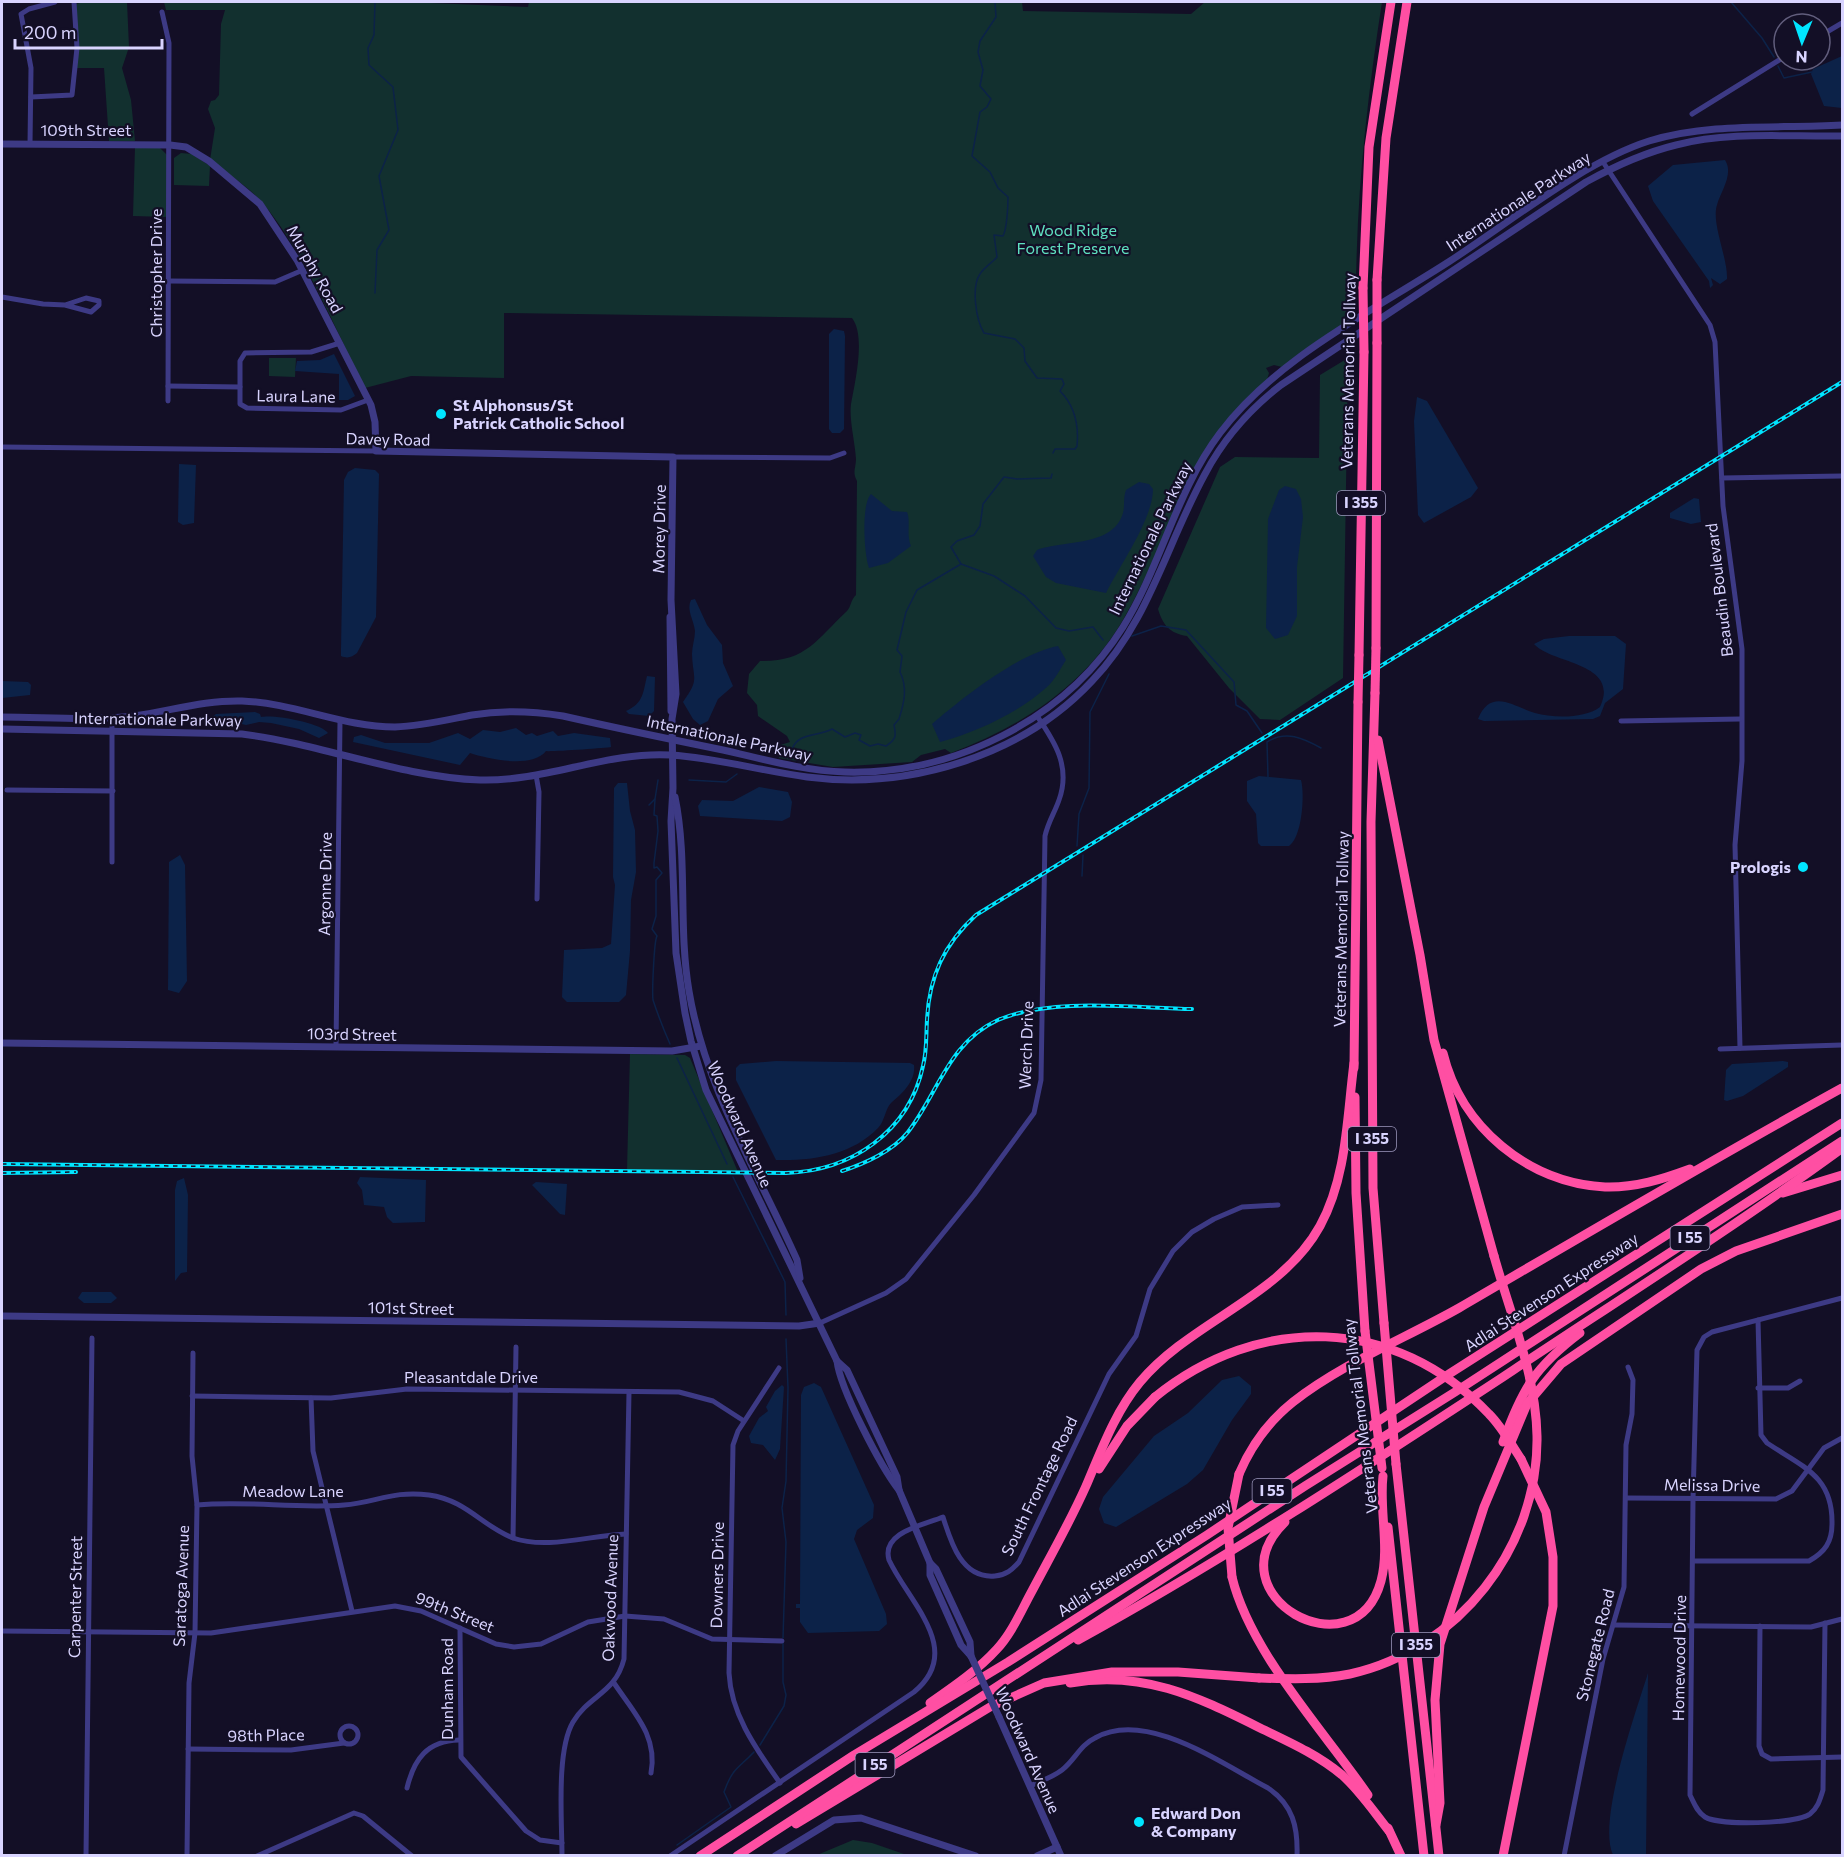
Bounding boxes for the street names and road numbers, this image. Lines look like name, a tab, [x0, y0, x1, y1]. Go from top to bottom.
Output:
street label: 109th Street	[40, 120, 132, 139]
street label: Internationale Parkway	[1442, 147, 1594, 254]
street label: Christopher Drive	[146, 208, 165, 338]
street label: Murphy Road	[283, 221, 347, 316]
street label: Veterans Memorial Tollway	[1336, 273, 1359, 469]
street label: Laura Lane	[256, 385, 336, 406]
street label: Davey Road	[345, 428, 431, 449]
street label: Internationale Parkway	[1104, 458, 1195, 618]
street label: Morey Drive	[648, 484, 669, 574]
road number: I 355	[1337, 491, 1385, 515]
street label: Beaudin Boulevard	[1701, 522, 1736, 658]
street label: Internationale Parkway	[74, 708, 242, 729]
street label: Internationale Parkway	[645, 711, 813, 764]
street label: Veterans Memorial Tollway	[1329, 831, 1352, 1027]
street label: Argonne Drive	[314, 832, 335, 936]
street label: Werch Drive	[1014, 1000, 1037, 1090]
street label: 103rd Street	[307, 1023, 398, 1044]
street label: Woodward Avenue	[704, 1058, 777, 1190]
road number: I 355	[1348, 1127, 1396, 1151]
road number: I 55	[1670, 1226, 1710, 1250]
street label: Adlai Stevenson Expressway	[1460, 1228, 1641, 1355]
street label: 101st Street	[368, 1297, 455, 1318]
street label: Veterans Memorial Tollway	[1338, 1318, 1381, 1515]
street label: Pleasantdale Drive	[404, 1367, 538, 1386]
street label: South Frontage Road	[997, 1413, 1081, 1559]
street label: Melissa Drive	[1664, 1474, 1760, 1495]
road number: I 55	[1252, 1479, 1292, 1503]
street label: Meadow Lane	[242, 1481, 344, 1500]
street label: Adlai Stevenson Expressway	[1053, 1493, 1234, 1620]
street label: Downers Drive	[706, 1522, 727, 1628]
street label: Saratoga Avenue	[169, 1525, 192, 1647]
street label: Oakwood Avenue	[598, 1534, 621, 1662]
street label: Carpenter Street	[64, 1535, 85, 1658]
street label: 99th Street	[413, 1587, 498, 1636]
street label: Stonegate Road	[1571, 1587, 1618, 1703]
street label: Homewood Drive	[1668, 1595, 1689, 1721]
road number: I 355	[1392, 1633, 1440, 1657]
street label: Dunham Road	[437, 1638, 456, 1740]
street label: Woodward Avenue	[992, 1684, 1065, 1816]
street label: 98th Place	[227, 1724, 305, 1745]
road number: I 55	[856, 1753, 894, 1777]

